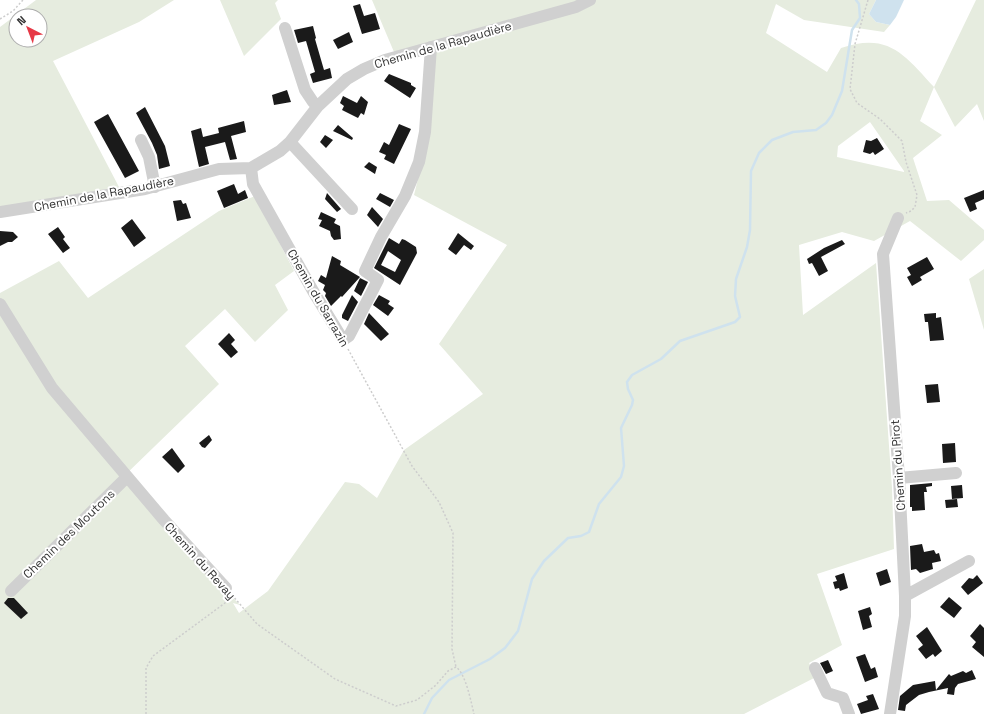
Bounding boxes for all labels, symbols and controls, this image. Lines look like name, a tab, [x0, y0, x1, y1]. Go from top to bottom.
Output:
north arrow	[8, 8, 48, 48]
text: N	[14, 13, 29, 28]
street label: Chemin de la Rapaudière	[372, 18, 514, 72]
street label: Chemin de la Rapaudière	[33, 173, 175, 215]
street label: Chemin du Sarrazin	[283, 246, 353, 350]
street label: Chemin du Pirot	[887, 419, 909, 511]
street label: Chemin des Moutons	[20, 486, 118, 582]
street label: Chemin du Revay	[161, 519, 239, 603]

